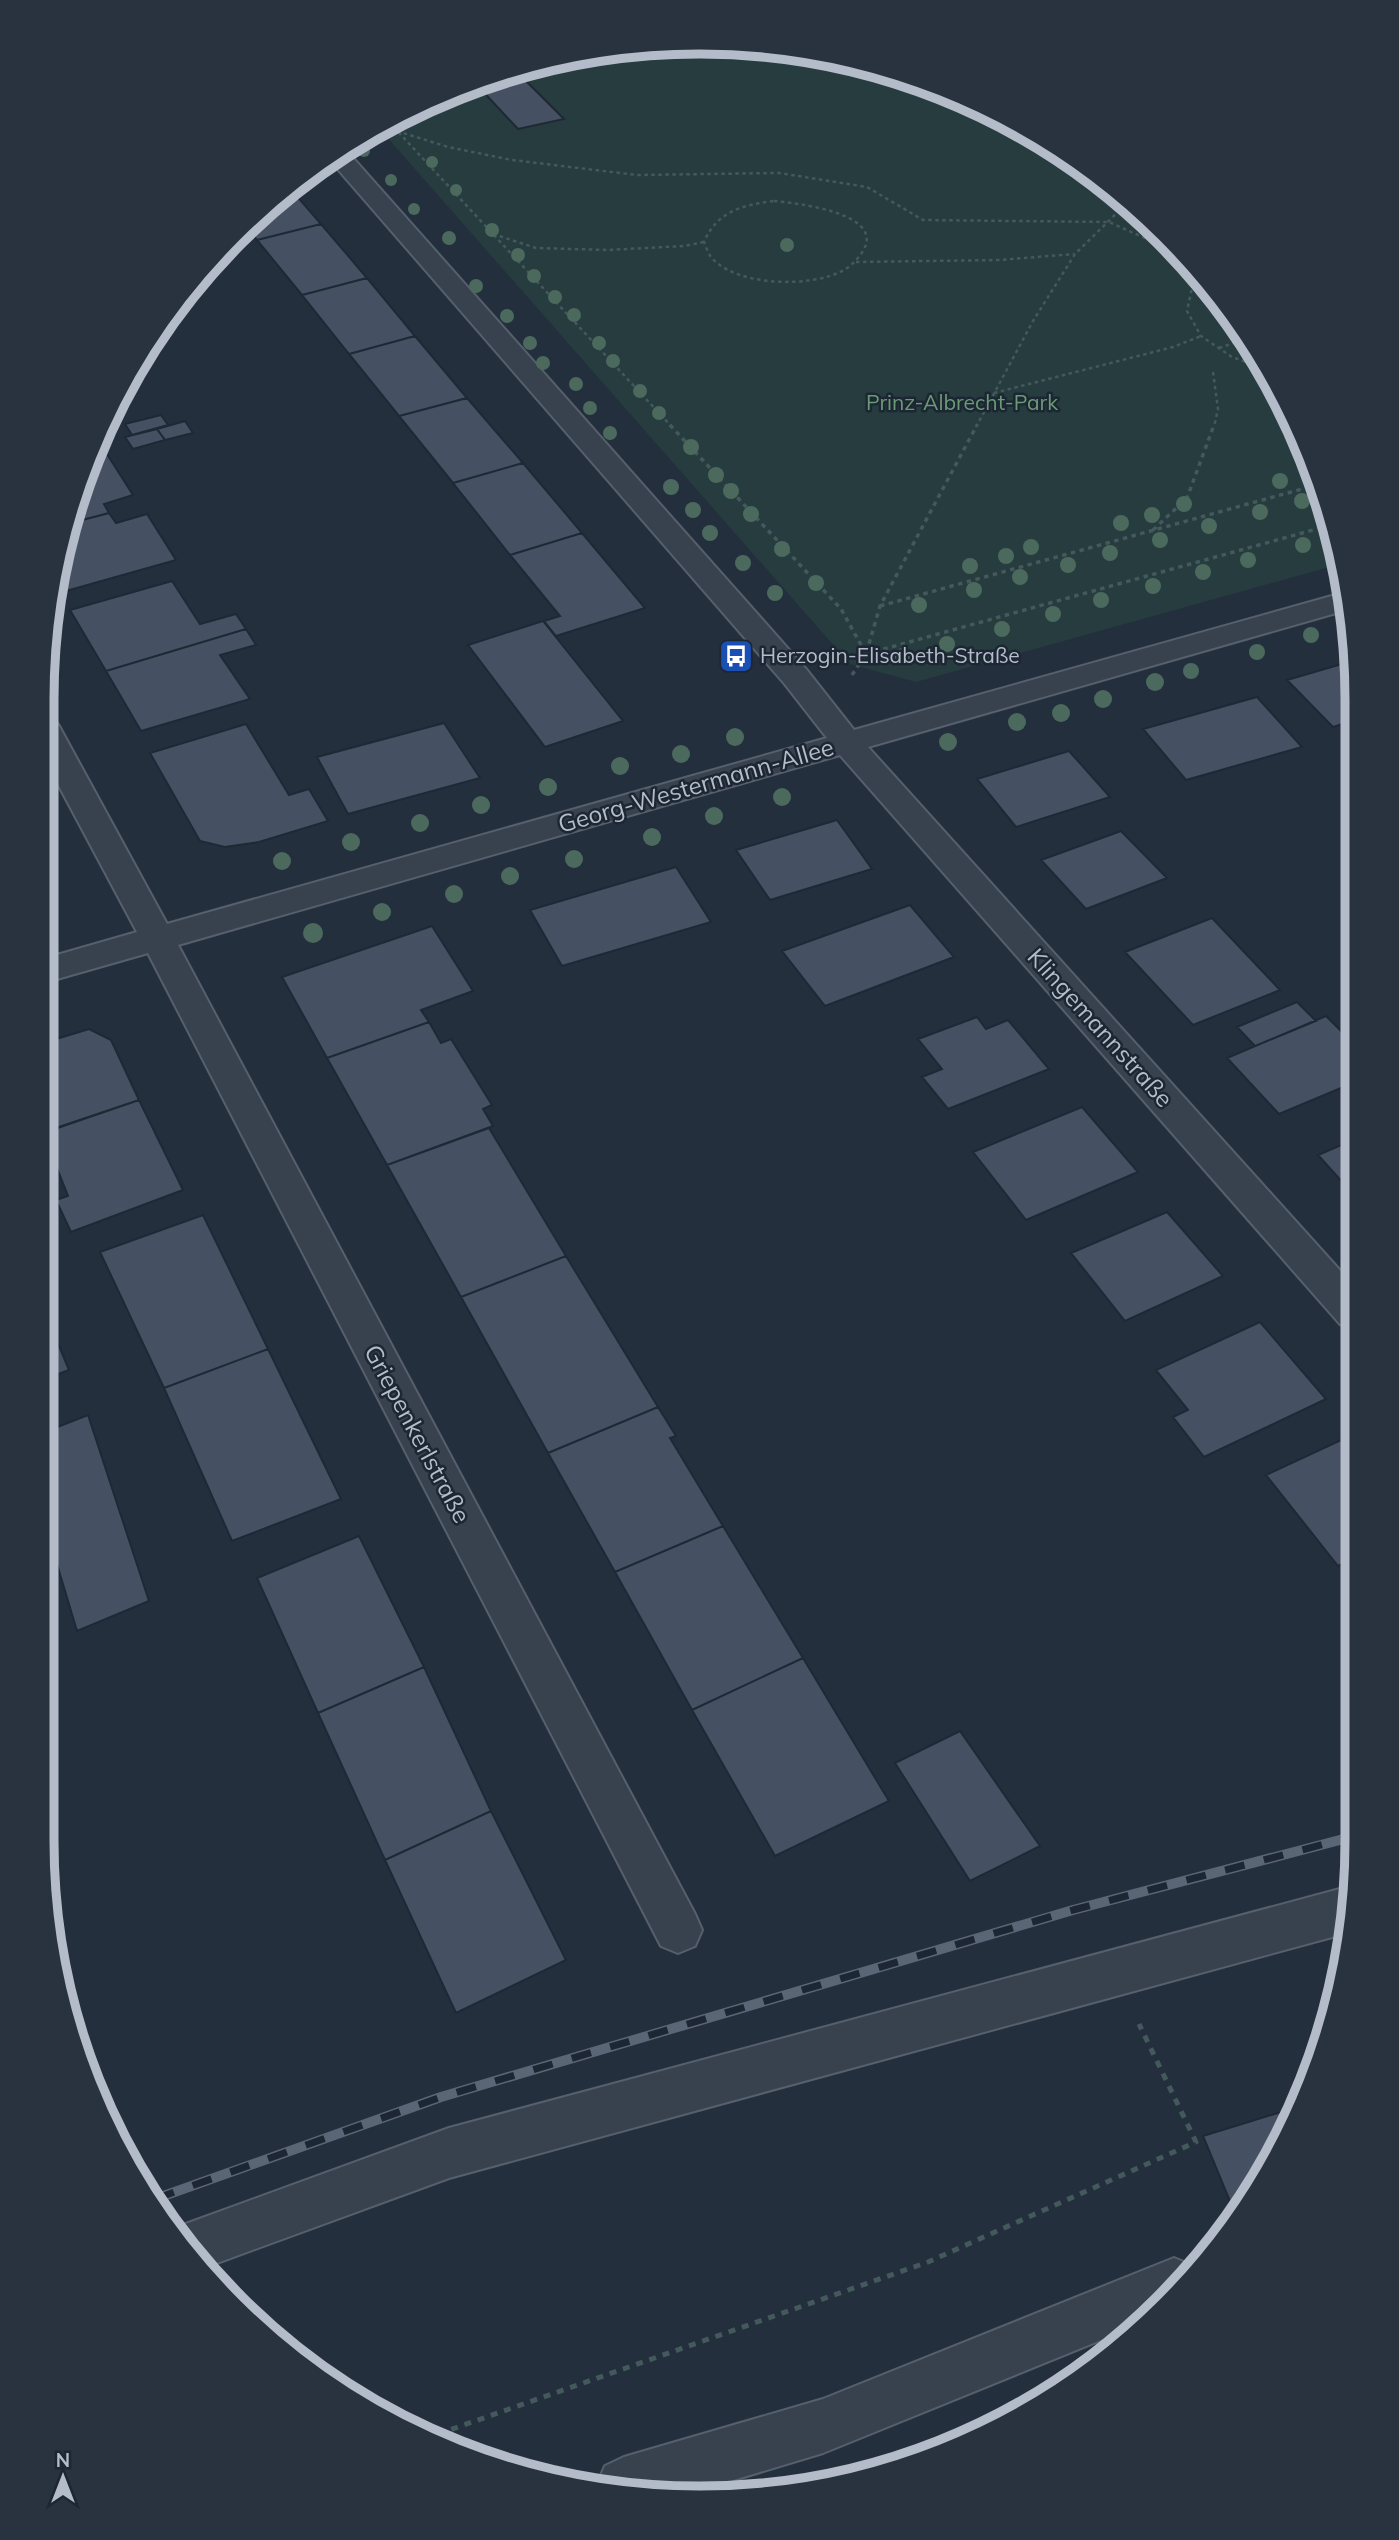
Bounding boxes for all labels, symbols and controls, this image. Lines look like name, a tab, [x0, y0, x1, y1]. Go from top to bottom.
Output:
park label: Prinz-Albrecht-Park	[866, 389, 1058, 415]
bus stop icon: Herzogin-Elisabeth-Straße	[717, 637, 755, 675]
place label: Herzogin-Elisabeth-Straße	[760, 642, 1020, 668]
street label: Georg-Westermann-Allee	[554, 731, 837, 839]
street label: Klingemannstraße	[1022, 942, 1180, 1113]
street label: Griepenkerlstraße	[358, 1339, 477, 1528]
north arrow	[28, 2442, 98, 2512]
text: N	[56, 2448, 70, 2472]

